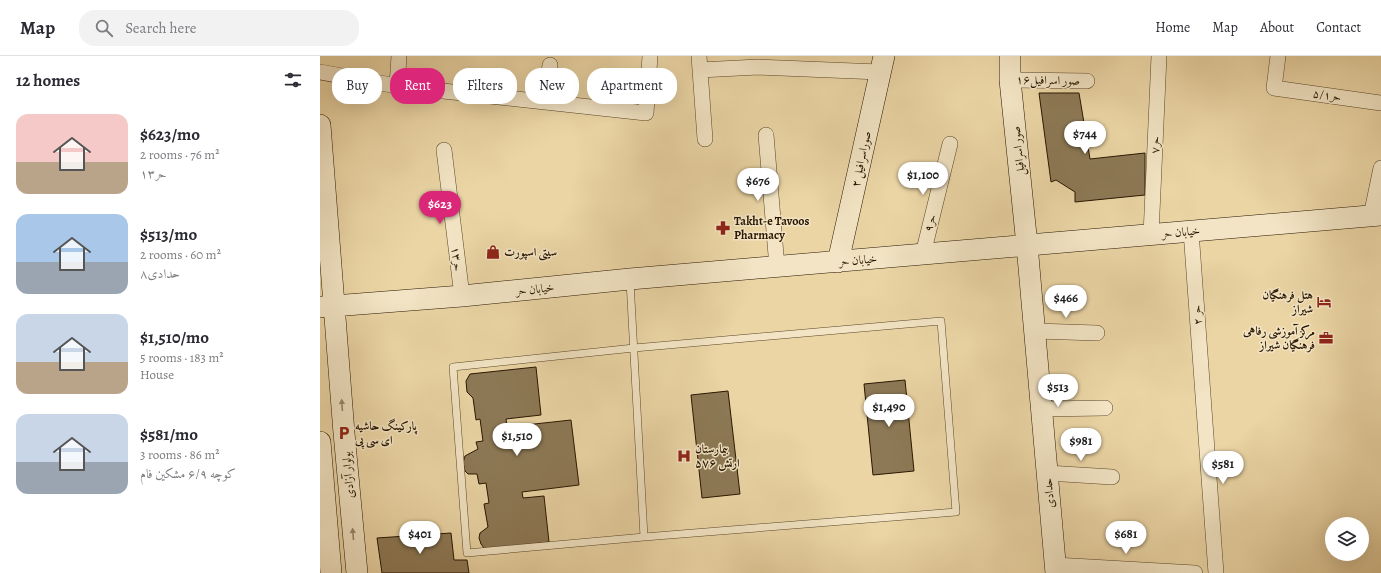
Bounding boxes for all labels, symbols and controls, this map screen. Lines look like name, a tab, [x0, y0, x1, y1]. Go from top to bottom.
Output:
search box	[79, 10, 359, 46]
text: Map	[20, 15, 55, 41]
icon: search	[93, 17, 115, 39]
text: Search here	[125, 18, 197, 38]
text: Home	[1155, 18, 1190, 37]
text: Map	[1212, 18, 1238, 37]
text: About	[1260, 18, 1294, 37]
text: Contact	[1316, 18, 1361, 37]
chip: Buy	[332, 68, 382, 104]
chip: Rent	[390, 68, 445, 104]
chip: Filters	[453, 68, 517, 104]
chip: New	[525, 68, 579, 104]
chip: Apartment	[587, 68, 677, 104]
text: 12 homes	[16, 69, 80, 92]
icon: filters	[282, 69, 304, 91]
street label: صور اسرافیل۱۶	[1016, 71, 1080, 90]
street label: حر۵/۱	[1312, 85, 1342, 105]
pin: $744	[1061, 121, 1109, 155]
text: $623/mo	[140, 123, 200, 146]
street label: صور اسرافیل	[1007, 125, 1030, 177]
text: $744	[1073, 125, 1097, 142]
icon: home	[48, 130, 96, 178]
street label: صوراسرافیل ۲	[847, 130, 876, 189]
street label: حر۷	[1147, 136, 1163, 154]
text: 2 rooms · 76 m²	[140, 146, 219, 163]
pin: $1,100	[890, 162, 956, 196]
text: حر۱۳	[140, 165, 167, 182]
text: $1,100	[907, 166, 939, 183]
pin: $676	[734, 168, 782, 202]
text: $676	[746, 172, 770, 189]
pin: $623	[416, 191, 464, 225]
text: $623	[428, 195, 452, 212]
street label: حر۹	[920, 212, 940, 233]
place label: Takht-e Tavoos Pharmacy	[734, 213, 810, 243]
pharmacy icon: Takht-e Tavoos Pharmacy	[715, 220, 731, 236]
street label: خیابان حر	[1159, 222, 1201, 242]
text: $513/mo	[140, 223, 197, 246]
icon: home	[48, 230, 96, 278]
shop icon: سیتی اسپورت	[485, 244, 501, 260]
place label: سیتی اسپورت	[504, 244, 557, 261]
text: 2 rooms · 60 m²	[140, 246, 221, 263]
street label: حر۱۳	[448, 246, 466, 272]
street label: خیابان حر	[836, 250, 878, 270]
text: ۸حدادی	[140, 265, 180, 282]
street label: خیابان حر	[513, 279, 555, 299]
pin: $466	[1042, 285, 1090, 319]
place label: هتل فرهنگیان شیراز	[1262, 287, 1313, 317]
text: $466	[1054, 289, 1078, 306]
hotel icon: هتل فرهنگیان شیراز	[1316, 294, 1332, 310]
street label: ۲ حر	[1188, 304, 1206, 326]
place label: مرکز آموزشی رفاهی فرهنگیان شیراز	[1242, 323, 1315, 353]
text: $1,510/mo	[140, 326, 209, 349]
icon: home	[48, 330, 96, 378]
office icon: مرکز آموزشی رفاهی فرهنگیان شیراز	[1318, 330, 1334, 346]
text: 5 rooms · 183 m²	[140, 349, 224, 366]
text: House	[140, 366, 174, 383]
pin: $513	[1034, 374, 1082, 408]
text: $513	[1047, 378, 1069, 395]
pin: $1,490	[856, 394, 922, 428]
text: $1,490	[873, 398, 905, 415]
one-way arrow	[339, 399, 346, 411]
place label: پارکینگ حاشیه ای سی پی	[354, 418, 418, 450]
text: $581/mo	[140, 423, 198, 446]
pin: $1,510	[484, 423, 550, 457]
parking icon: پارکینگ حاشیه ای سی پی	[336, 425, 352, 441]
text: $1,510	[502, 427, 532, 444]
pin: $981	[1057, 428, 1105, 462]
icon: home	[48, 430, 96, 478]
text: $981	[1070, 432, 1092, 449]
place label: بیمارستان ۵۷۶ ارتش	[695, 441, 740, 471]
text: 3 rooms · 86 m²	[140, 446, 220, 463]
hospital icon: بیمارستان ۵۷۶ ارتش	[676, 448, 692, 464]
street label: بولوار آزادی	[338, 451, 358, 499]
pin: $581	[1199, 451, 1247, 485]
text: $581	[1212, 455, 1234, 472]
text: کوچه ۶/۹ مشکین فام	[140, 465, 236, 482]
street label: حدادی	[1040, 477, 1058, 509]
map controls	[1325, 517, 1369, 561]
button: layers	[1325, 517, 1369, 561]
pin: $401	[396, 521, 444, 555]
pin: $681	[1102, 521, 1150, 555]
text: $401	[408, 525, 432, 542]
text: $681	[1114, 525, 1138, 542]
one-way arrow	[350, 528, 357, 540]

